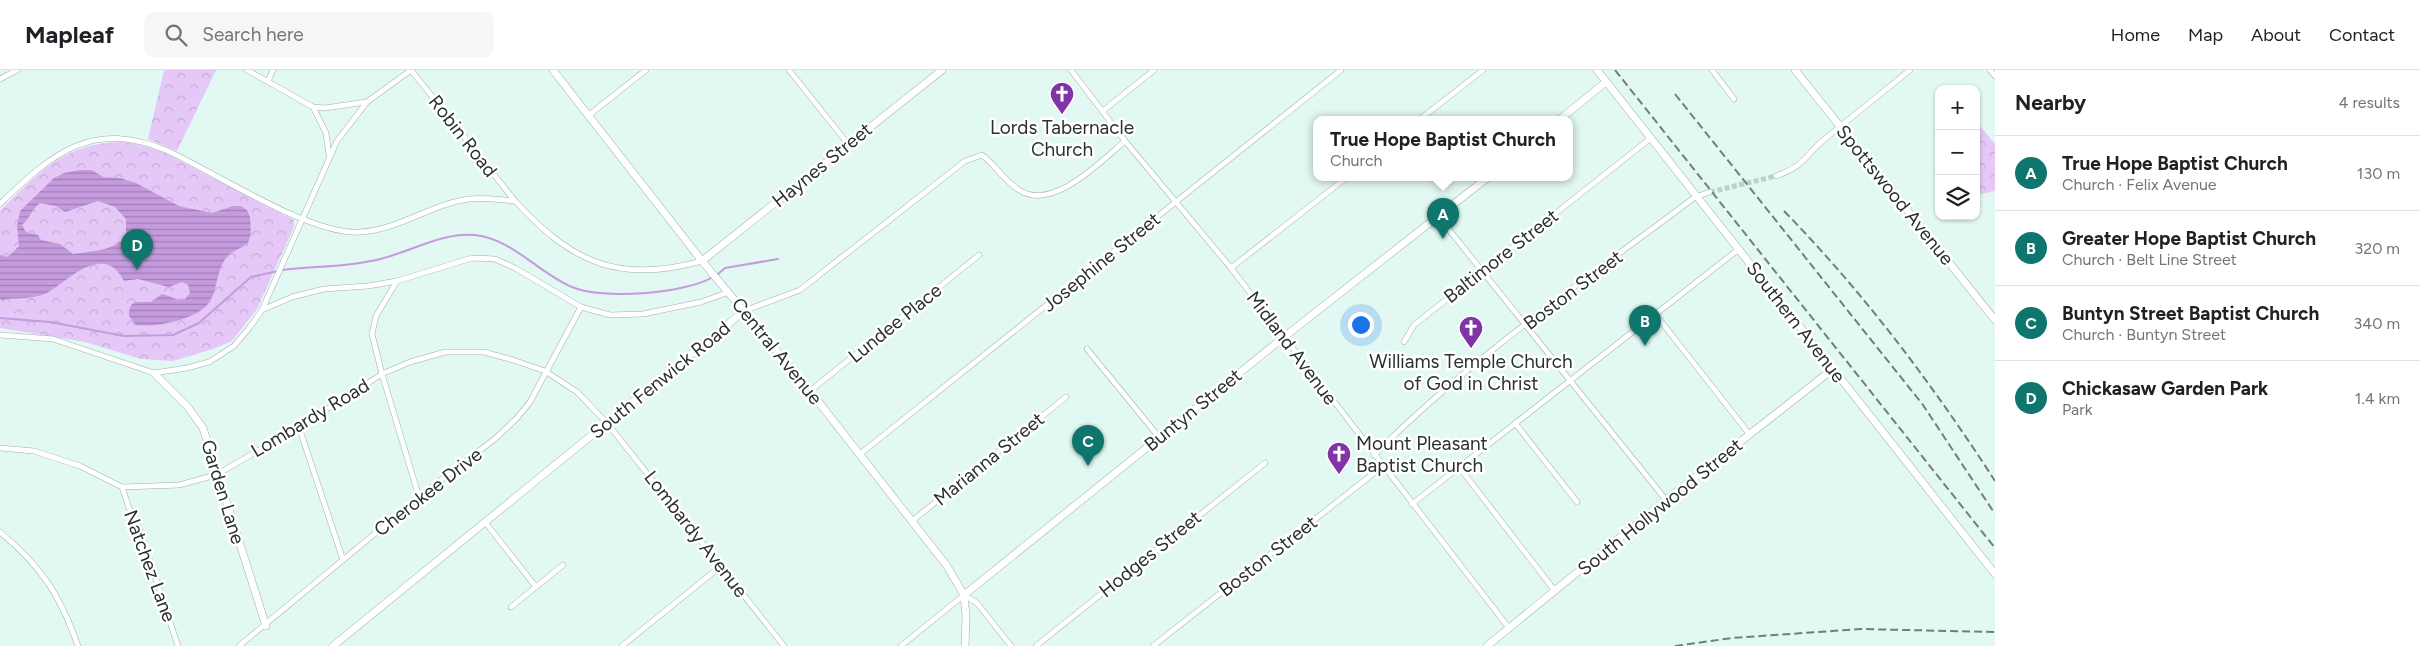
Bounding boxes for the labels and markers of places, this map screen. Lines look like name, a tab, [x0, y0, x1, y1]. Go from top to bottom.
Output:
church icon: Lords Tabernacle Church	[1049, 81, 1075, 115]
place label: Lords Tabernacle Church	[990, 116, 1134, 161]
pin: A	[1427, 198, 1459, 239]
pin: D	[121, 229, 153, 270]
pin: B	[1629, 305, 1661, 346]
church icon: Williams Temple Church of God in Christ	[1458, 315, 1484, 349]
place label: Williams Temple Church of God in Christ	[1369, 350, 1573, 395]
pin: C	[1072, 425, 1104, 466]
place label: Mount Pleasant Baptist Church	[1356, 432, 1488, 477]
church icon: Mount Pleasant Baptist Church	[1326, 441, 1352, 475]

